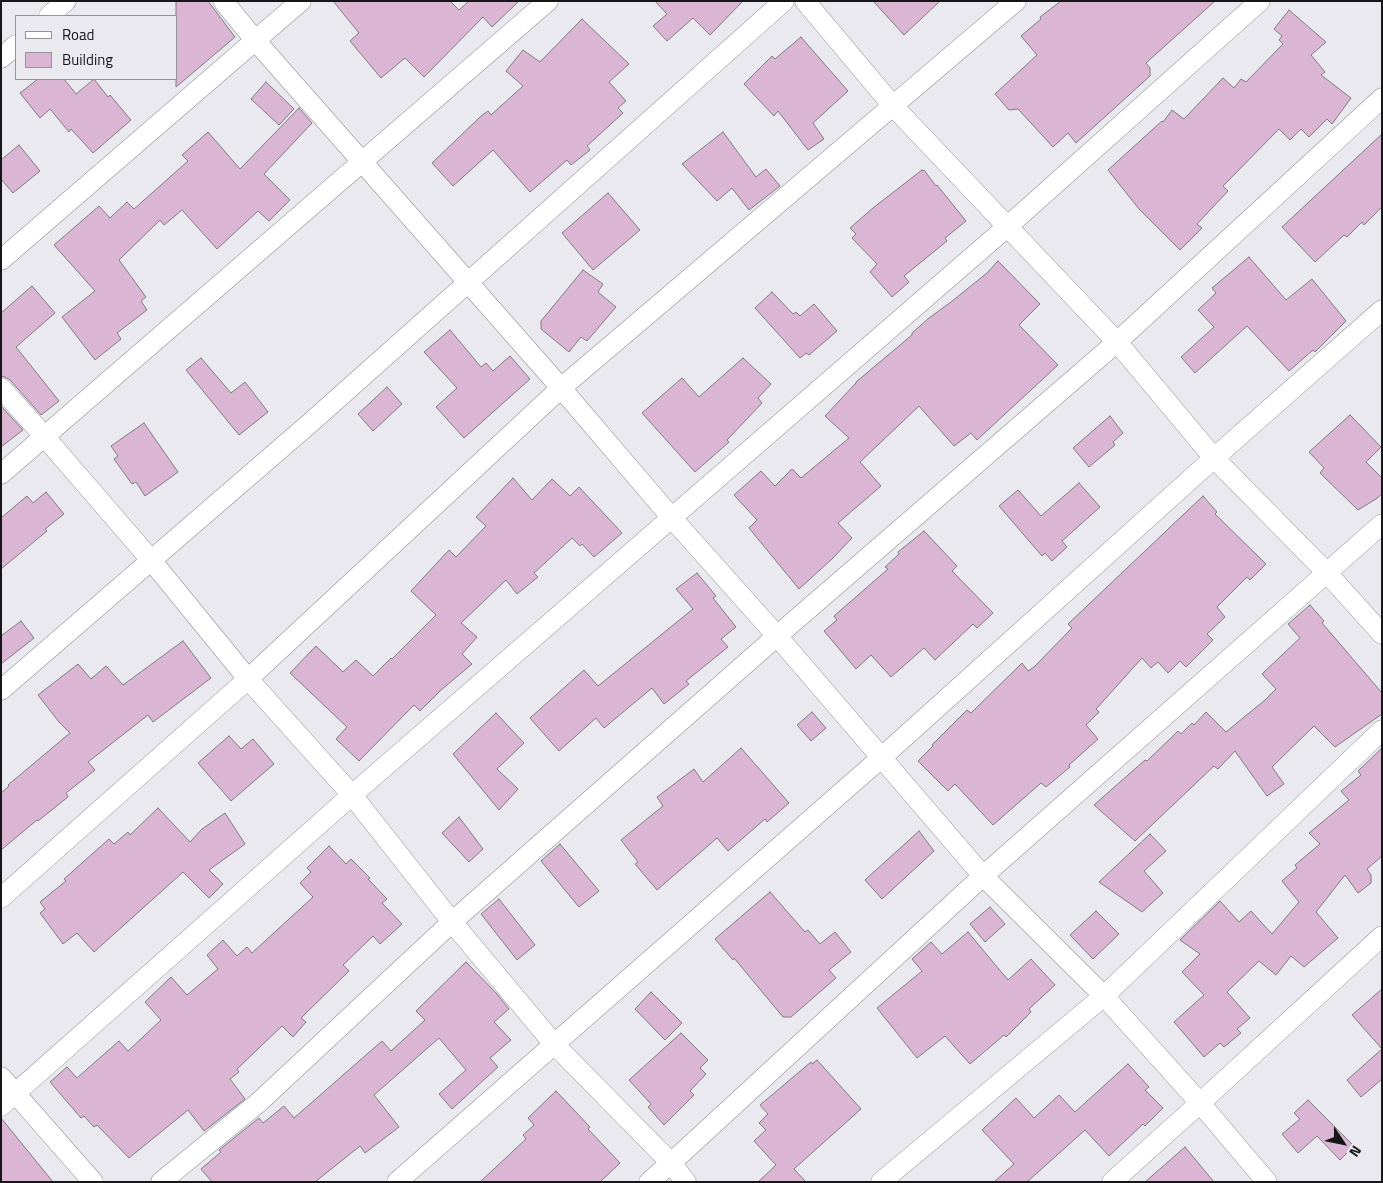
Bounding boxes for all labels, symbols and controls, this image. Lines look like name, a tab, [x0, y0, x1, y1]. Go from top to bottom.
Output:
legend	[15, 15, 178, 80]
text: Road	[62, 23, 94, 46]
text: Building	[62, 48, 113, 71]
north arrow	[1318, 1118, 1368, 1168]
text: N	[1344, 1142, 1367, 1162]

